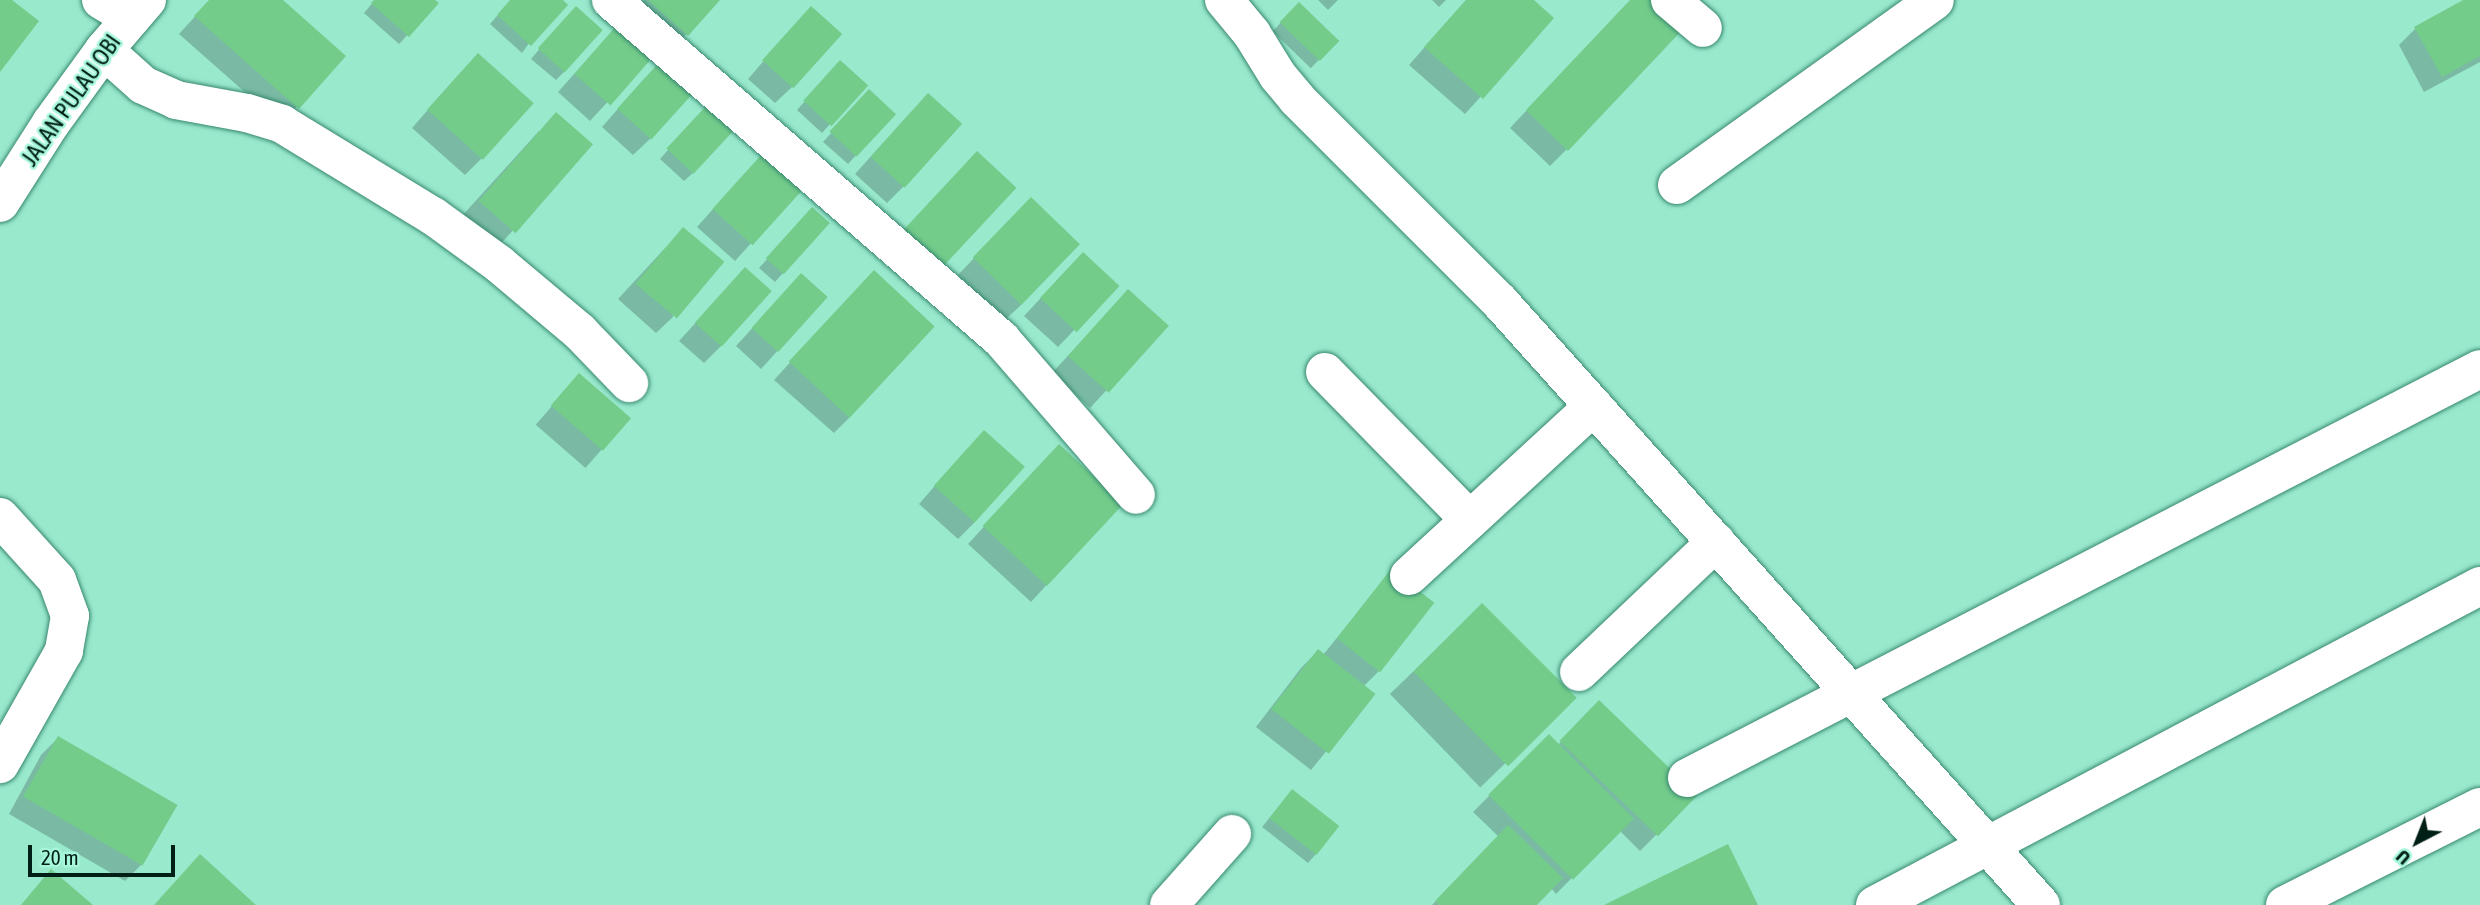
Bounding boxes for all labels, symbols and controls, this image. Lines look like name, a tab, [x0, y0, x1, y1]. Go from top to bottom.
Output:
street label: JALAN PULAU OBI	[15, 29, 127, 171]
north arrow	[2382, 807, 2452, 877]
scale bar	[32, 832, 178, 876]
text: 20 m	[41, 845, 79, 869]
text: U	[2391, 846, 2414, 870]

